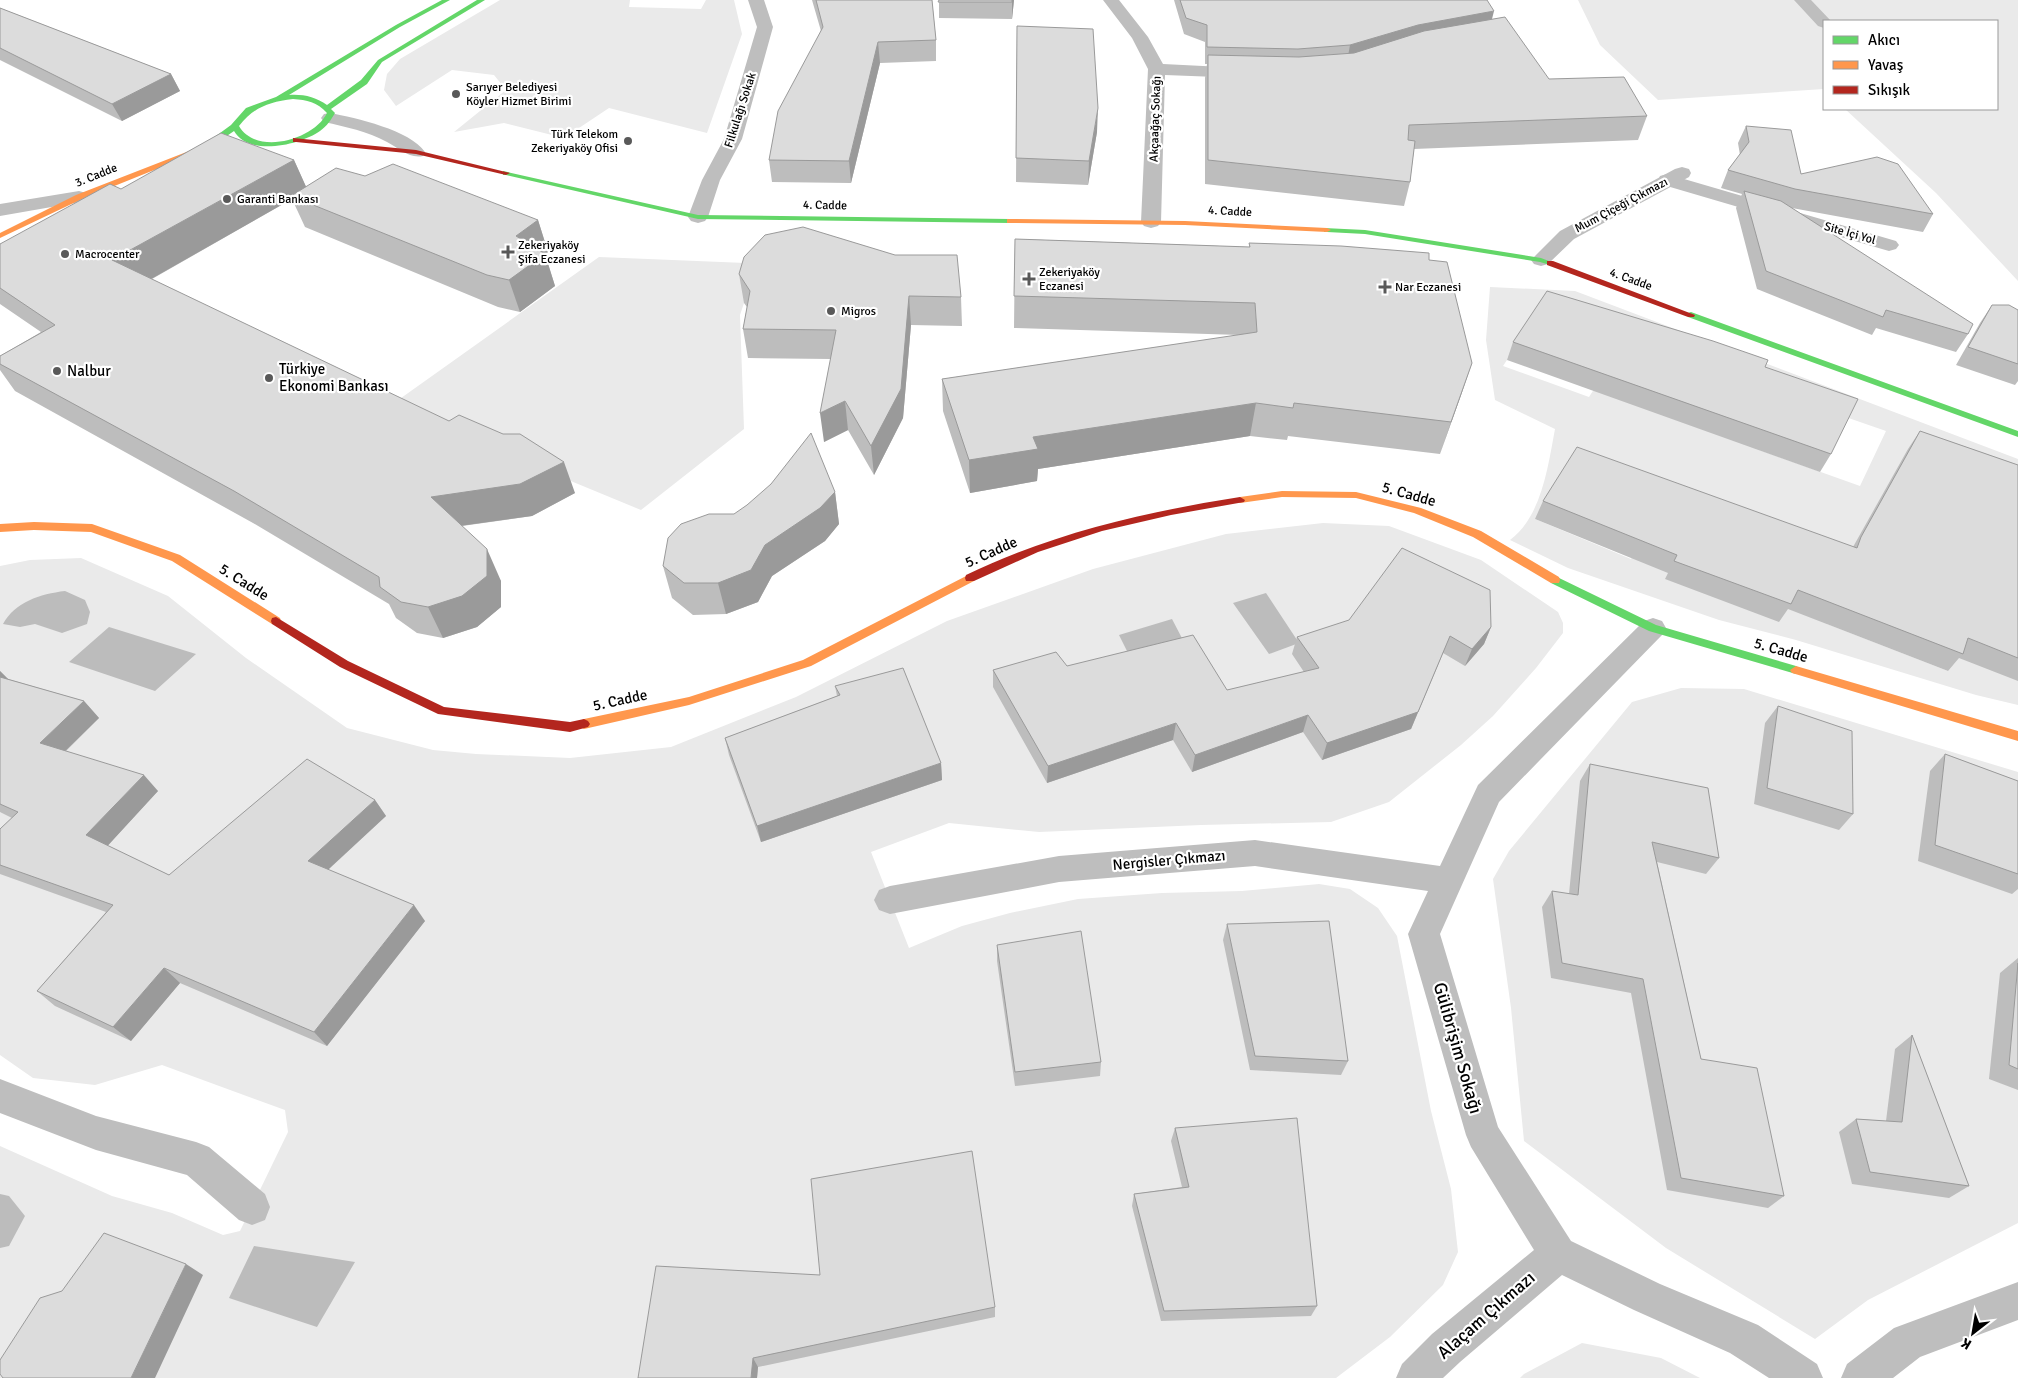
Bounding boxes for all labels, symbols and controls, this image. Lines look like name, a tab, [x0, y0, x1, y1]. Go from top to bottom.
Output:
legend	[1823, 20, 1998, 110]
text: Akıcı	[1868, 31, 1900, 49]
text: Yavaş	[1868, 56, 1904, 74]
street label: Filkulağı Sokak	[721, 71, 760, 150]
street label: Akçaağaç Sokağı	[1147, 76, 1164, 162]
place label: Sarıyer Belediyesi Köyler Hizmet Birimi	[466, 80, 571, 109]
text: Sıkışık	[1868, 81, 1911, 99]
marker: Sarıyer Belediyesi Köyler Hizmet Birimi	[450, 88, 462, 100]
place label: Türk Telekom Zekeriyaköy Ofisi	[531, 127, 618, 156]
marker: Türk Telekom Zekeriyaköy Ofisi	[622, 135, 634, 147]
street label: 3. Cadde	[73, 160, 119, 191]
street label: Mum Çiçeği Çıkmazı	[1572, 175, 1670, 236]
place label: Garanti Bankası	[237, 192, 318, 207]
marker: Garanti Bankası	[221, 193, 233, 205]
street label: 4. Cadde	[803, 198, 847, 213]
street label: 4. Cadde	[1208, 203, 1252, 220]
street label: Site İçi Yol	[1822, 219, 1878, 248]
place label: Zekeriyaköy Şifa Eczanesi	[518, 238, 585, 267]
marker: Zekeriyaköy Şifa Eczanesi	[502, 246, 514, 258]
place label: Macrocenter	[75, 247, 140, 262]
marker: Macrocenter	[59, 248, 71, 260]
place label: Zekeriyaköy Eczanesi	[1039, 265, 1100, 294]
street label: 4. Cadde	[1607, 265, 1654, 294]
marker: Zekeriyaköy Eczanesi	[1023, 273, 1035, 285]
place label: Nar Eczanesi	[1395, 280, 1461, 295]
marker: Nar Eczanesi	[1379, 281, 1391, 293]
place label: Migros	[841, 304, 876, 319]
marker: Migros	[825, 305, 837, 317]
place label: Türkiye Ekonomi Bankası	[279, 360, 388, 395]
place label: Nalbur	[67, 362, 111, 380]
marker: Nalbur	[51, 365, 63, 377]
marker: Türkiye Ekonomi Bankası	[263, 372, 275, 384]
street label: 5. Cadde	[1380, 478, 1438, 510]
street label: 5. Cadde	[962, 533, 1020, 571]
street label: 5. Cadde	[216, 560, 272, 604]
street label: 5. Cadde	[1752, 634, 1810, 666]
street label: 5. Cadde	[591, 685, 649, 715]
street label: Nergisler Çıkmazı	[1112, 846, 1226, 874]
street label: Gülibrişim Sokağı	[1429, 980, 1487, 1116]
street label: Alaçam Çıkmazı	[1433, 1267, 1539, 1363]
north arrow	[1948, 1308, 1998, 1358]
text: K	[1958, 1334, 1975, 1353]

